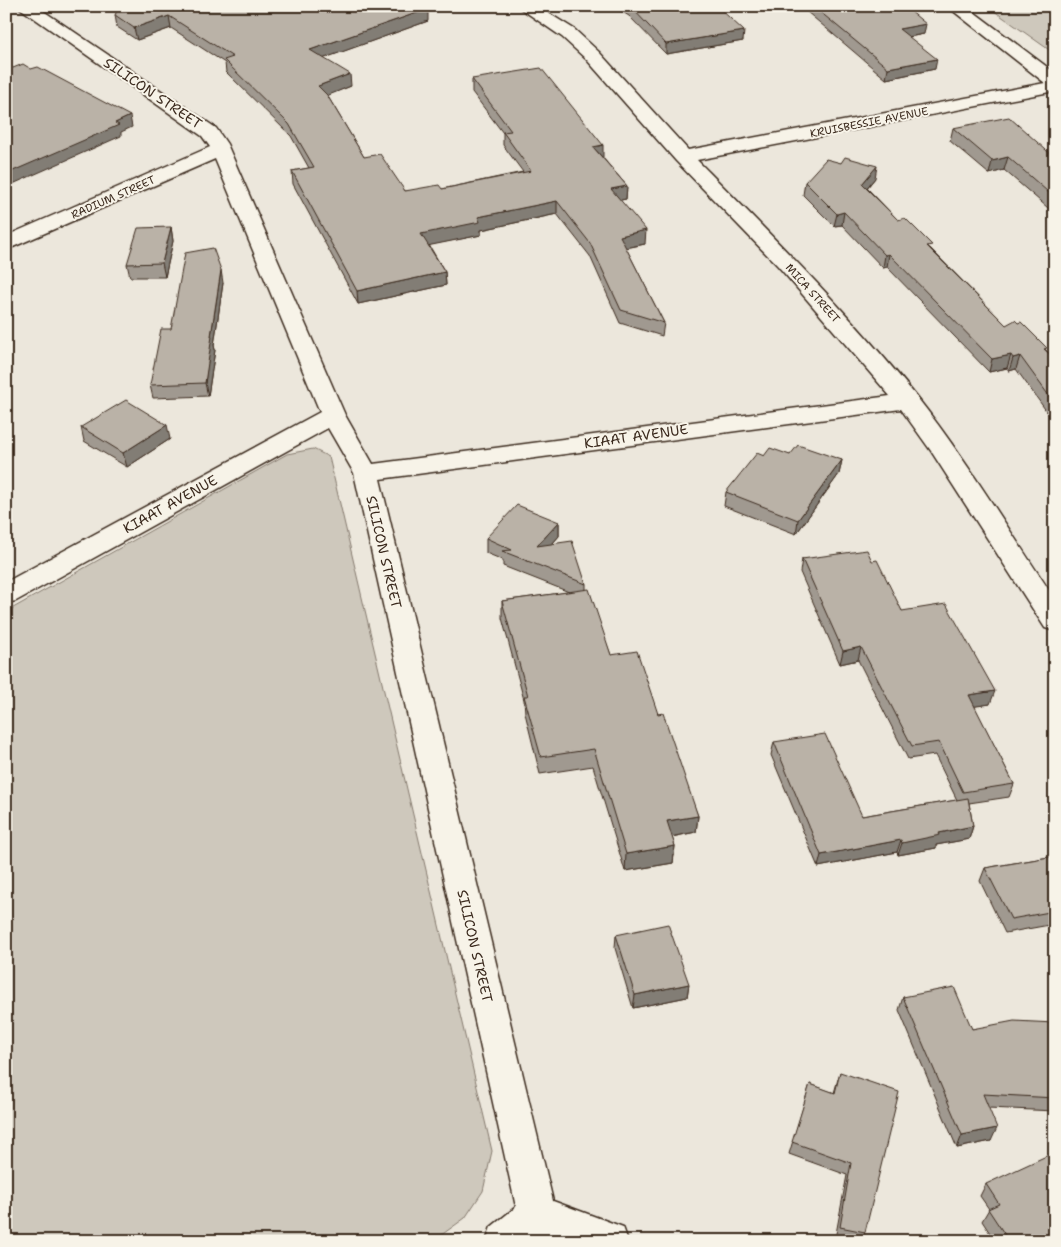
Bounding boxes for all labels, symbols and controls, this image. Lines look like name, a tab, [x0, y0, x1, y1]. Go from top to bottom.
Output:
street label: SILICON STREET	[100, 53, 206, 133]
street label: KRUISBESSIE AVENUE	[809, 104, 930, 141]
street label: RADIUM STREET	[69, 172, 158, 223]
street label: MICA STREET	[782, 260, 843, 326]
street label: KIAAT AVENUE	[583, 420, 690, 452]
street label: KIAAT AVENUE	[120, 471, 221, 537]
street label: SILICON STREET	[362, 494, 406, 610]
street label: SILICON STREET	[453, 888, 497, 1004]

